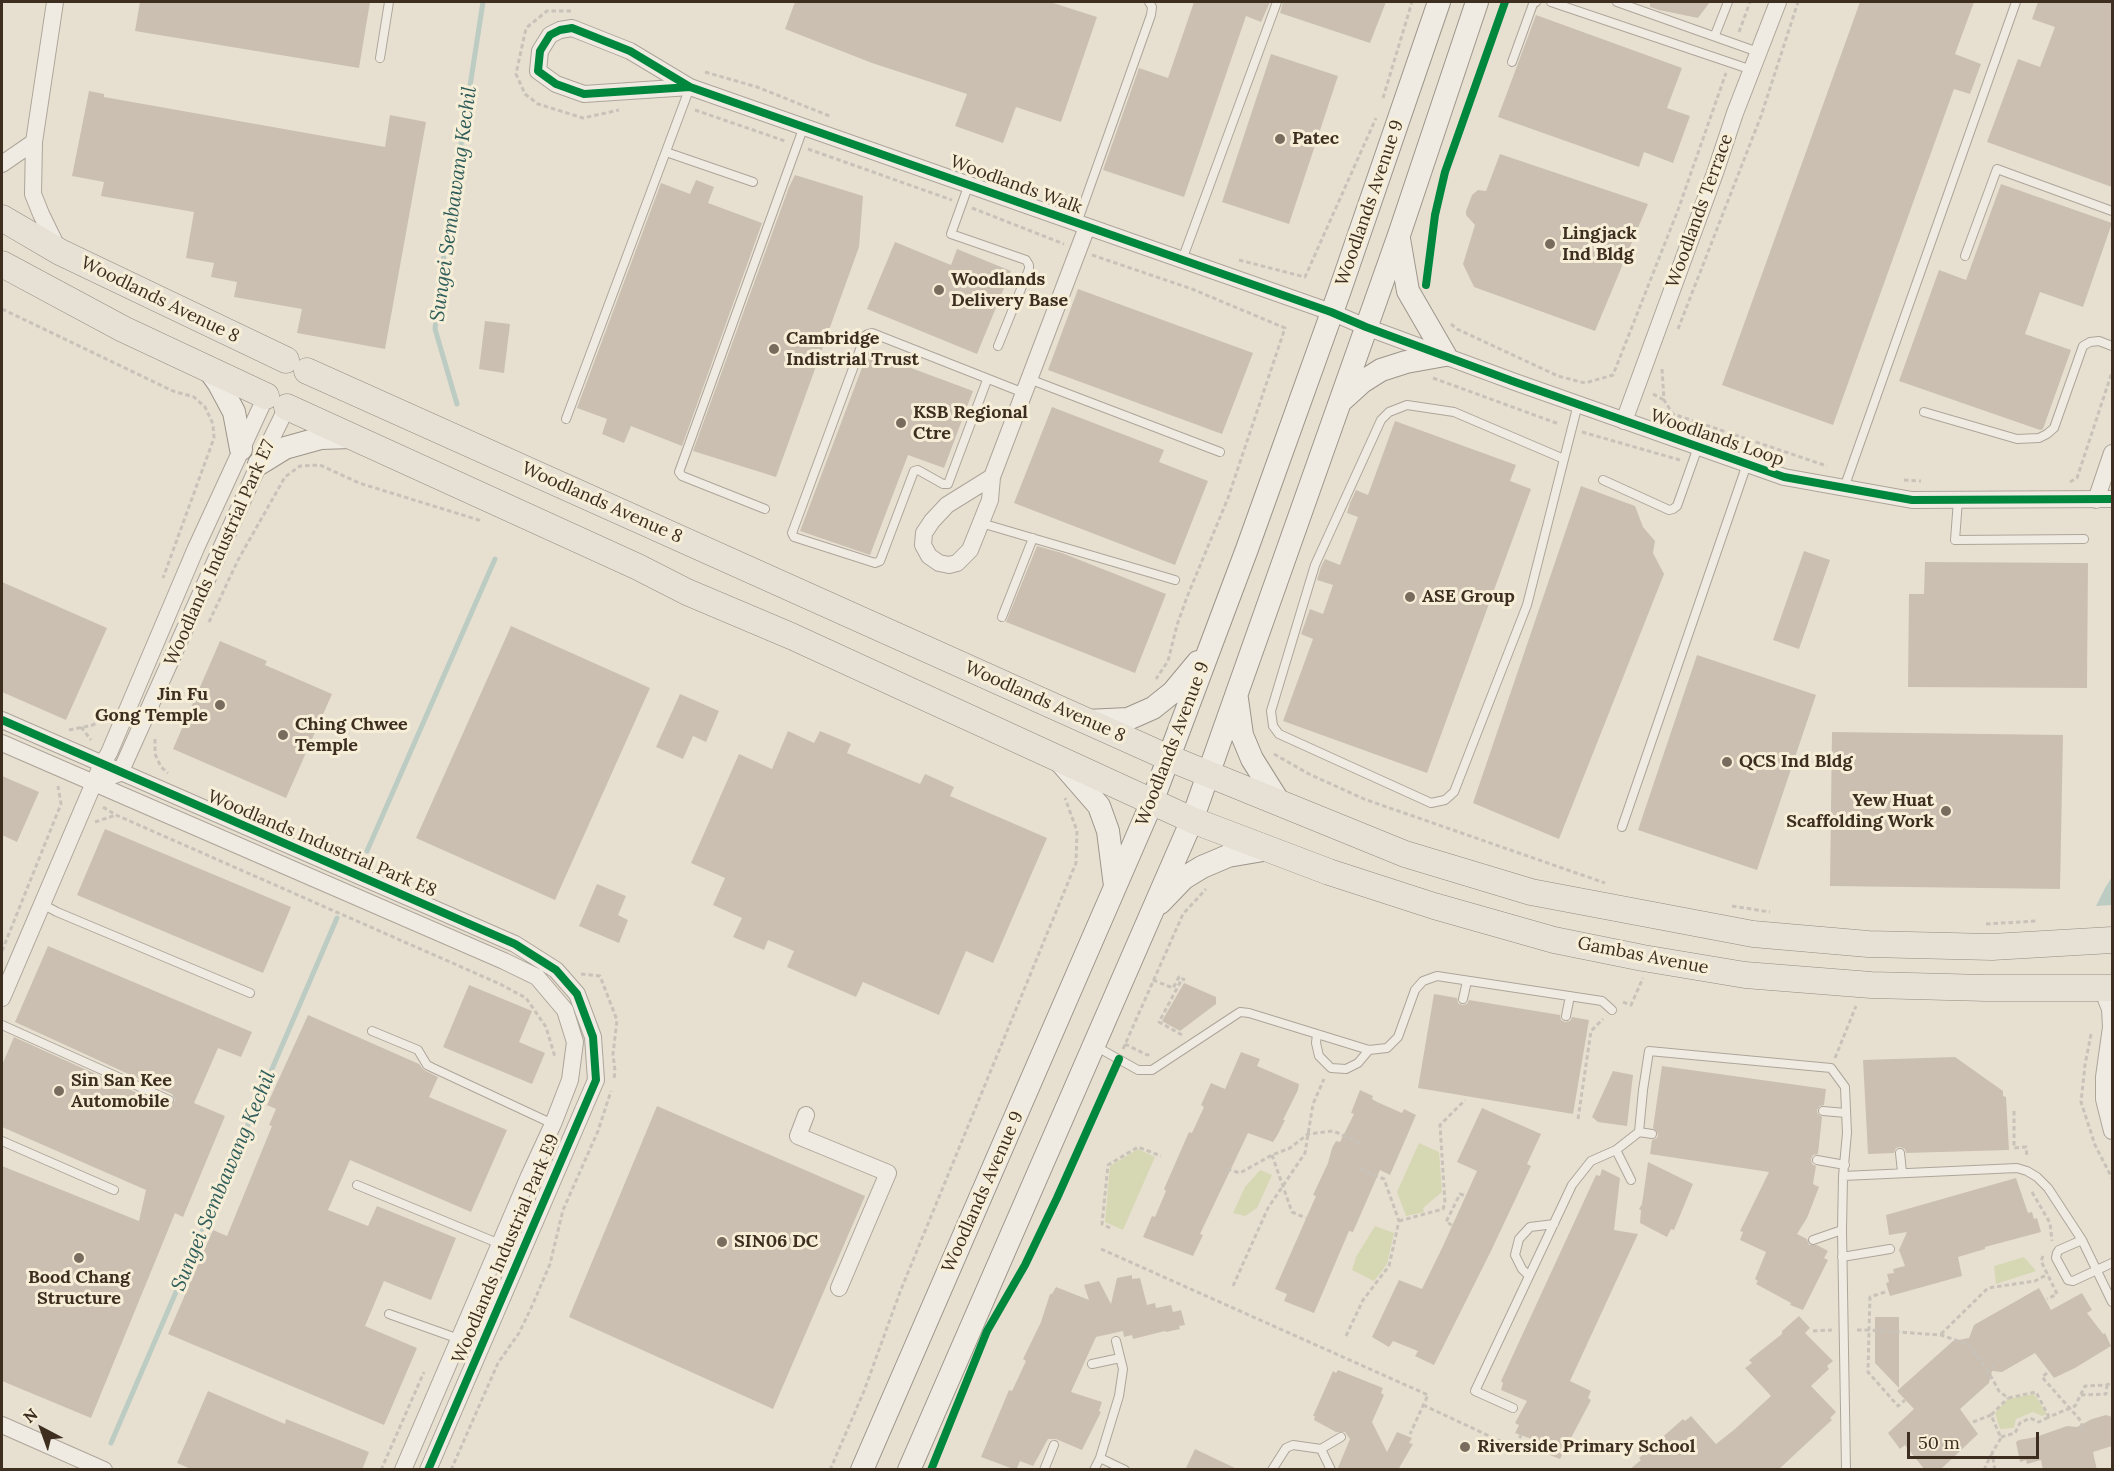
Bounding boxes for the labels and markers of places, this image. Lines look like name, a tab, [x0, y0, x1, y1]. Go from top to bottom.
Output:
place label: Patec	[1292, 128, 1339, 150]
marker: Patec	[1273, 132, 1287, 146]
place label: Lingjack Ind Bldg	[1562, 223, 1637, 266]
marker: Lingjack Ind Bldg	[1543, 237, 1557, 251]
place label: Woodlands Delivery Base	[951, 269, 1068, 312]
marker: Woodlands Delivery Base	[932, 283, 946, 297]
place label: Cambridge Indistrial Trust	[786, 328, 919, 370]
marker: Cambridge Indistrial Trust	[767, 342, 781, 356]
place label: KSB Regional Ctre	[913, 402, 1028, 444]
marker: KSB Regional Ctre	[894, 416, 908, 430]
place label: ASE Group	[1422, 586, 1515, 608]
marker: ASE Group	[1403, 590, 1417, 604]
place label: Jin Fu Gong Temple	[95, 684, 208, 726]
marker: Jin Fu Gong Temple	[213, 698, 227, 712]
place label: Ching Chwee Temple	[295, 714, 408, 756]
marker: Ching Chwee Temple	[276, 728, 290, 742]
place label: QCS Ind Bldg	[1739, 751, 1853, 773]
marker: QCS Ind Bldg	[1720, 755, 1734, 769]
place label: Yew Huat Scaffolding Work	[1786, 790, 1934, 832]
marker: Yew Huat Scaffolding Work	[1939, 804, 1953, 818]
place label: Sin San Kee Automobile	[71, 1070, 172, 1112]
marker: Sin San Kee Automobile	[52, 1084, 66, 1098]
place label: SIN06 DC	[734, 1231, 818, 1253]
marker: SIN06 DC	[715, 1235, 729, 1249]
marker: Bood Chang Structure	[72, 1251, 86, 1265]
place label: Bood Chang Structure	[28, 1267, 130, 1310]
place label: Riverside Primary School	[1477, 1436, 1695, 1458]
marker: Riverside Primary School	[1458, 1440, 1472, 1454]

